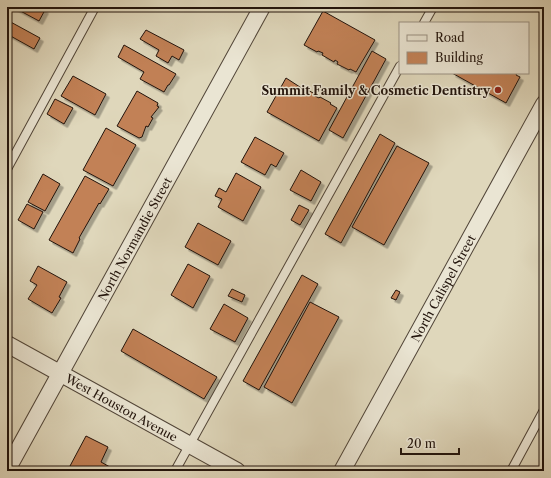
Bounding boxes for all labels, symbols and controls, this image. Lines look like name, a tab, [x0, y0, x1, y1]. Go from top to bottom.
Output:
legend	[399, 22, 529, 74]
text: Road	[435, 30, 465, 45]
text: Building	[435, 50, 483, 65]
place label: Summit Family & Cosmetic Dentistry	[261, 83, 491, 98]
marker: Summit Family & Cosmetic Dentistry	[493, 85, 503, 95]
street label: North Normandie Street	[94, 174, 175, 303]
street label: North Calispel Street	[407, 231, 479, 344]
street label: West Houston Avenue	[62, 370, 181, 444]
scale bar	[401, 430, 459, 456]
text: 20 m	[407, 436, 436, 451]

